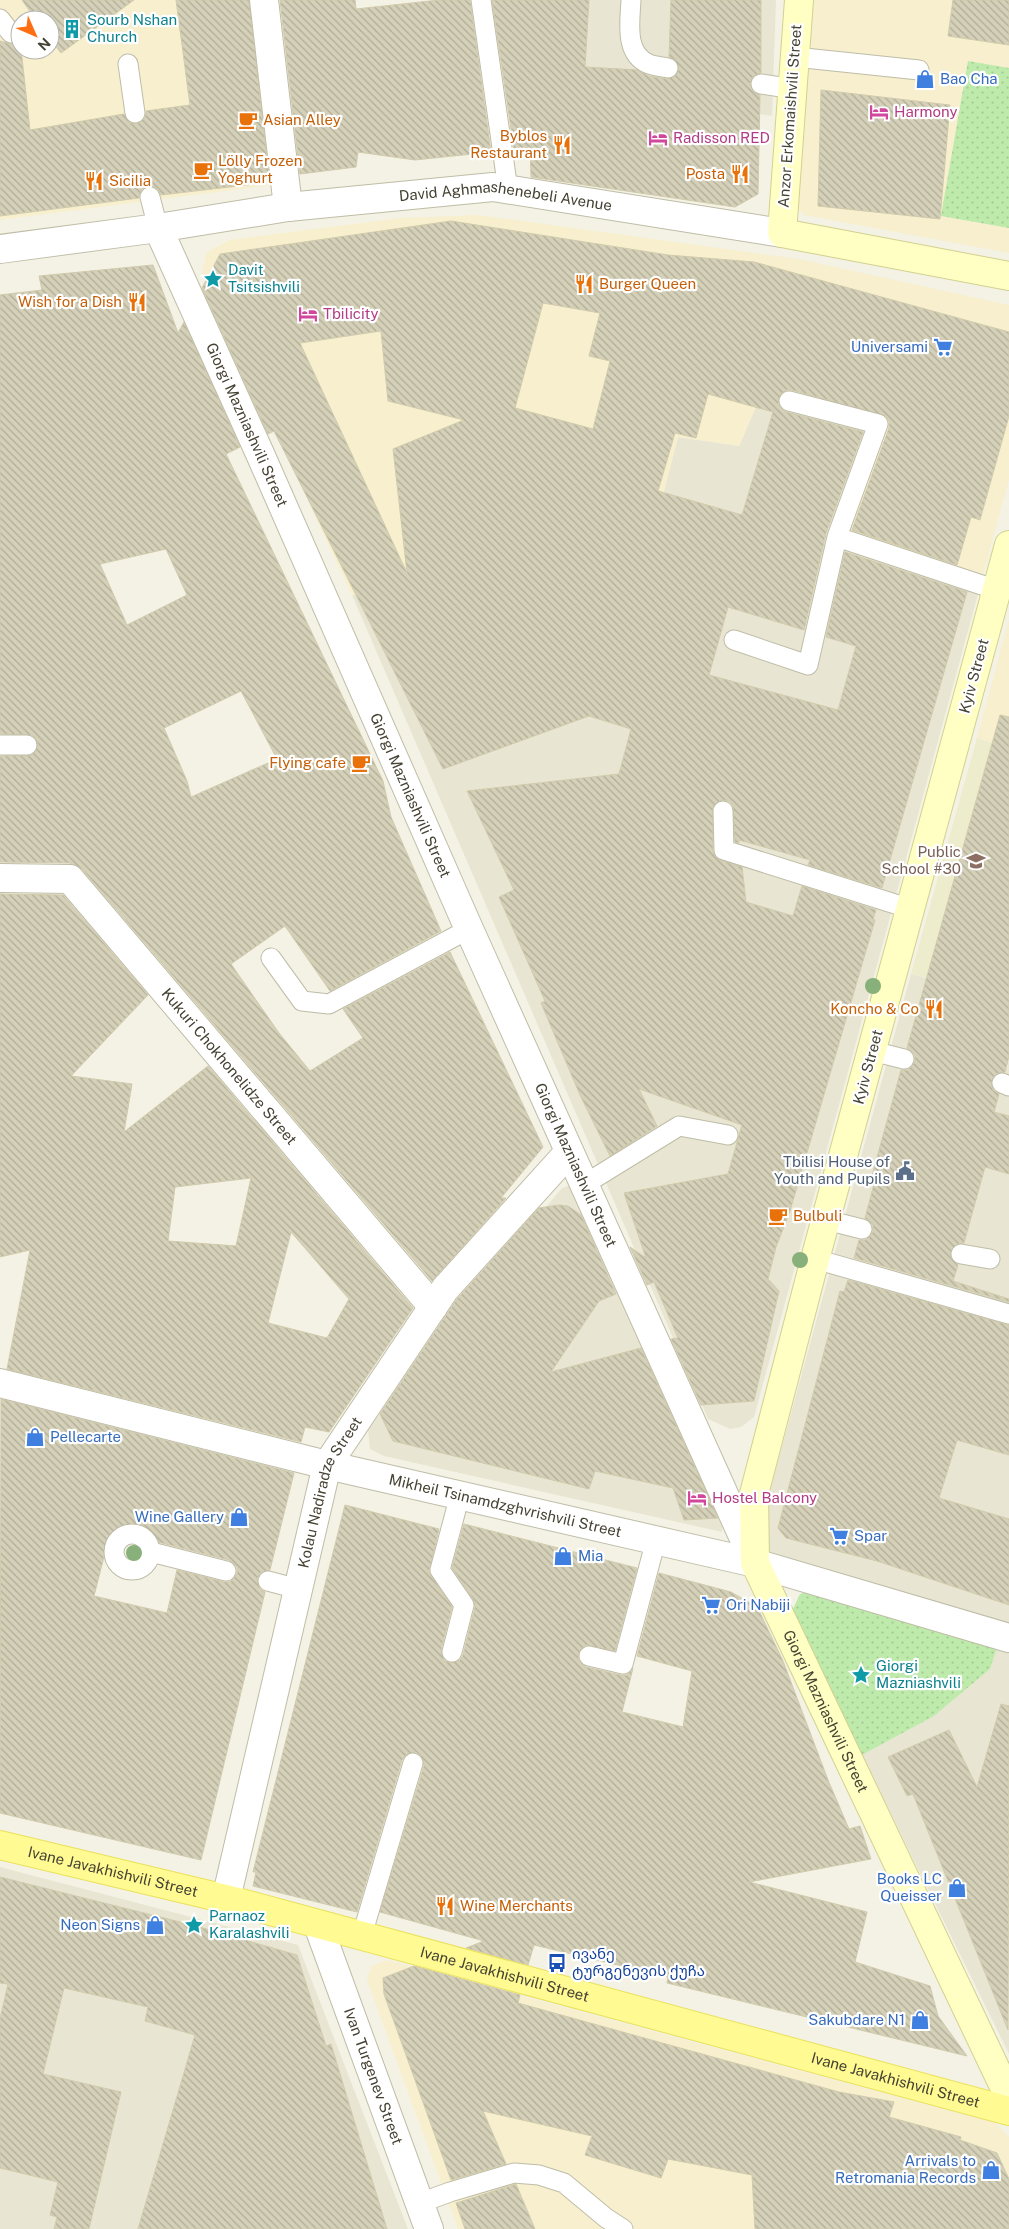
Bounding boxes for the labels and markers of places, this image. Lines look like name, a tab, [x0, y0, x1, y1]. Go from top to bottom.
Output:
place label: Sourb Nshan Church	[87, 11, 177, 45]
building icon: Sourb Nshan Church	[61, 18, 83, 40]
shop icon: Bao Cha	[914, 68, 936, 90]
place label: Bao Cha	[940, 70, 998, 87]
hotel icon: Harmony	[868, 101, 890, 123]
place label: Harmony	[894, 103, 958, 120]
cafe icon: Asian Alley	[237, 109, 259, 131]
place label: Asian Alley	[263, 111, 341, 128]
place label: Byblos Restaurant	[470, 127, 547, 161]
hotel icon: Radisson RED	[647, 127, 669, 149]
place label: Radisson RED	[673, 129, 770, 146]
restaurant icon: Byblos Restaurant	[551, 134, 573, 156]
place label: Lölly Frozen Yoghurt	[218, 152, 302, 186]
cafe icon: Lölly Frozen Yoghurt	[192, 159, 214, 181]
restaurant icon: Posta	[729, 163, 751, 185]
place label: Posta	[686, 165, 725, 182]
restaurant icon: Sicilia	[83, 170, 105, 192]
place label: Sicilia	[109, 172, 151, 189]
place label: Davit Tsitsishvili	[228, 261, 300, 295]
place icon: Davit Tsitsishvili	[202, 268, 224, 290]
restaurant icon: Burger Queen	[573, 273, 595, 295]
place label: Burger Queen	[599, 275, 696, 292]
restaurant icon: Wish for a Dish	[126, 291, 148, 313]
place label: Wish for a Dish	[18, 293, 122, 310]
hotel icon: Tbilicity	[297, 303, 319, 325]
place label: Tbilicity	[323, 305, 378, 322]
supermarket icon: Universami	[932, 336, 954, 358]
place label: Universami	[851, 338, 928, 355]
cafe icon: Flying cafe	[350, 752, 372, 774]
place label: Flying cafe	[269, 754, 346, 771]
place label: Public School #30	[882, 843, 961, 877]
school or university icon: Public School #30	[965, 850, 987, 872]
restaurant icon: Koncho & Co	[923, 998, 945, 1020]
place label: Koncho & Co	[830, 1000, 919, 1017]
place label: Tbilisi House of Youth and Pupils	[774, 1153, 890, 1187]
public building icon: Tbilisi House of Youth and Pupils	[894, 1160, 916, 1182]
cafe icon: Bulbuli	[767, 1205, 789, 1227]
place label: Bulbuli	[793, 1207, 842, 1224]
shop icon: Pellecarte	[24, 1426, 46, 1448]
place label: Pellecarte	[50, 1428, 121, 1445]
hotel icon: Hostel Balcony	[686, 1487, 708, 1509]
place label: Hostel Balcony	[712, 1489, 817, 1506]
shop icon: Wine Gallery	[228, 1506, 250, 1528]
place label: Wine Gallery	[135, 1508, 224, 1525]
supermarket icon: Spar	[828, 1525, 850, 1547]
place label: Spar	[854, 1527, 887, 1544]
shop icon: Mia	[552, 1545, 574, 1567]
place label: Mia	[578, 1547, 603, 1564]
supermarket icon: Ori Nabiji	[700, 1594, 722, 1616]
place label: Ori Nabiji	[726, 1596, 790, 1613]
place label: Giorgi Mazniashvili	[876, 1657, 961, 1691]
place icon: Giorgi Mazniashvili	[850, 1664, 872, 1686]
place label: Books LC Queisser	[877, 1870, 942, 1904]
shop icon: Books LC Queisser	[946, 1877, 968, 1899]
restaurant icon: Wine Merchants	[434, 1895, 456, 1917]
place label: Wine Merchants	[460, 1897, 573, 1914]
place label: Parnaoz Karalashvili	[209, 1907, 290, 1941]
shop icon: Neon Signs	[144, 1914, 166, 1936]
place icon: Parnaoz Karalashvili	[183, 1914, 205, 1936]
place label: Neon Signs	[60, 1916, 140, 1933]
place label: ივანე ტურგენევის ქუჩა	[572, 1945, 705, 1980]
bus stop icon: ივანე ტურგენევის ქუჩა	[546, 1952, 568, 1974]
shop icon: Sakubdare N1	[909, 2009, 931, 2031]
place label: Sakubdare N1	[808, 2011, 905, 2028]
place label: Arrivals to Retromania Records	[835, 2152, 976, 2186]
shop icon: Arrivals to Retromania Records	[980, 2159, 1002, 2181]

